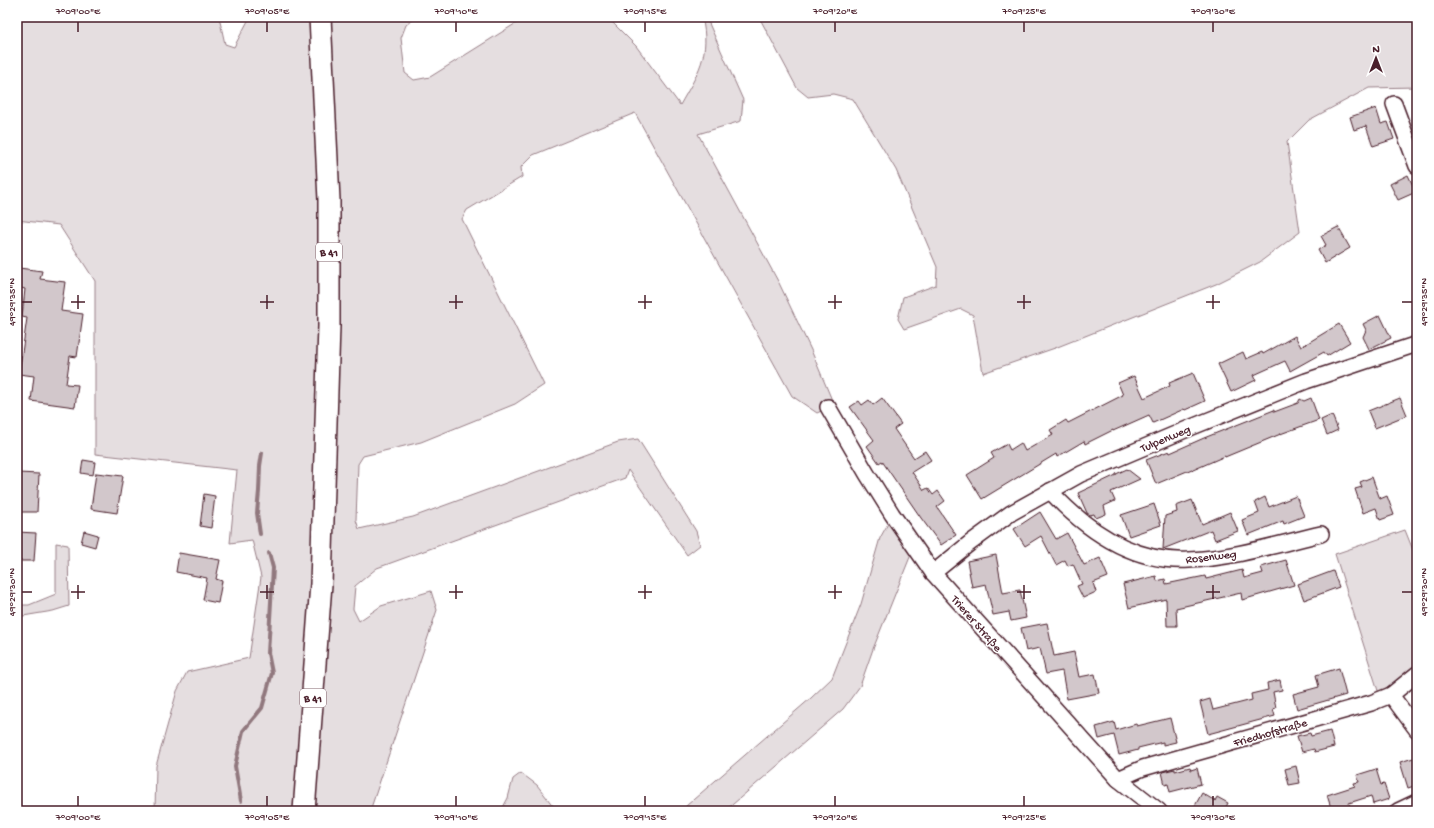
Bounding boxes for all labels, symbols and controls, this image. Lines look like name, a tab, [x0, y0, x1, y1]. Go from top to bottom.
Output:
text: 7°09'00"E	[55, 6, 101, 18]
text: 7°09'05"E	[244, 6, 290, 18]
text: 7°09'10"E	[433, 6, 478, 18]
text: 7°09'15"E	[623, 6, 667, 18]
text: 7°09'20"E	[812, 6, 858, 18]
text: 7°09'25"E	[1001, 6, 1046, 18]
text: 7°09'30"E	[1190, 6, 1236, 18]
north arrow	[1356, 38, 1396, 78]
text: N	[1372, 44, 1380, 56]
road number: B 41	[316, 243, 342, 261]
text: 49°29'35"N	[7, 278, 19, 326]
text: 49°29'35"N	[1419, 278, 1431, 326]
street label: Tulpenweg	[1138, 423, 1193, 457]
street label: Rosenweg	[1185, 548, 1238, 568]
text: 49°29'30"N	[7, 567, 19, 616]
text: 49°29'30"N	[1419, 567, 1431, 616]
street label: Trierer Straße	[947, 593, 1004, 656]
road number: B 41	[300, 689, 326, 707]
street label: Friedhofstraße	[1231, 716, 1310, 751]
text: 7°09'00"E	[55, 812, 101, 824]
text: 7°09'05"E	[244, 812, 290, 824]
text: 7°09'10"E	[433, 812, 478, 824]
text: 7°09'15"E	[623, 812, 667, 824]
text: 7°09'20"E	[812, 812, 858, 824]
text: 7°09'25"E	[1001, 812, 1046, 824]
text: 7°09'30"E	[1190, 812, 1236, 824]

